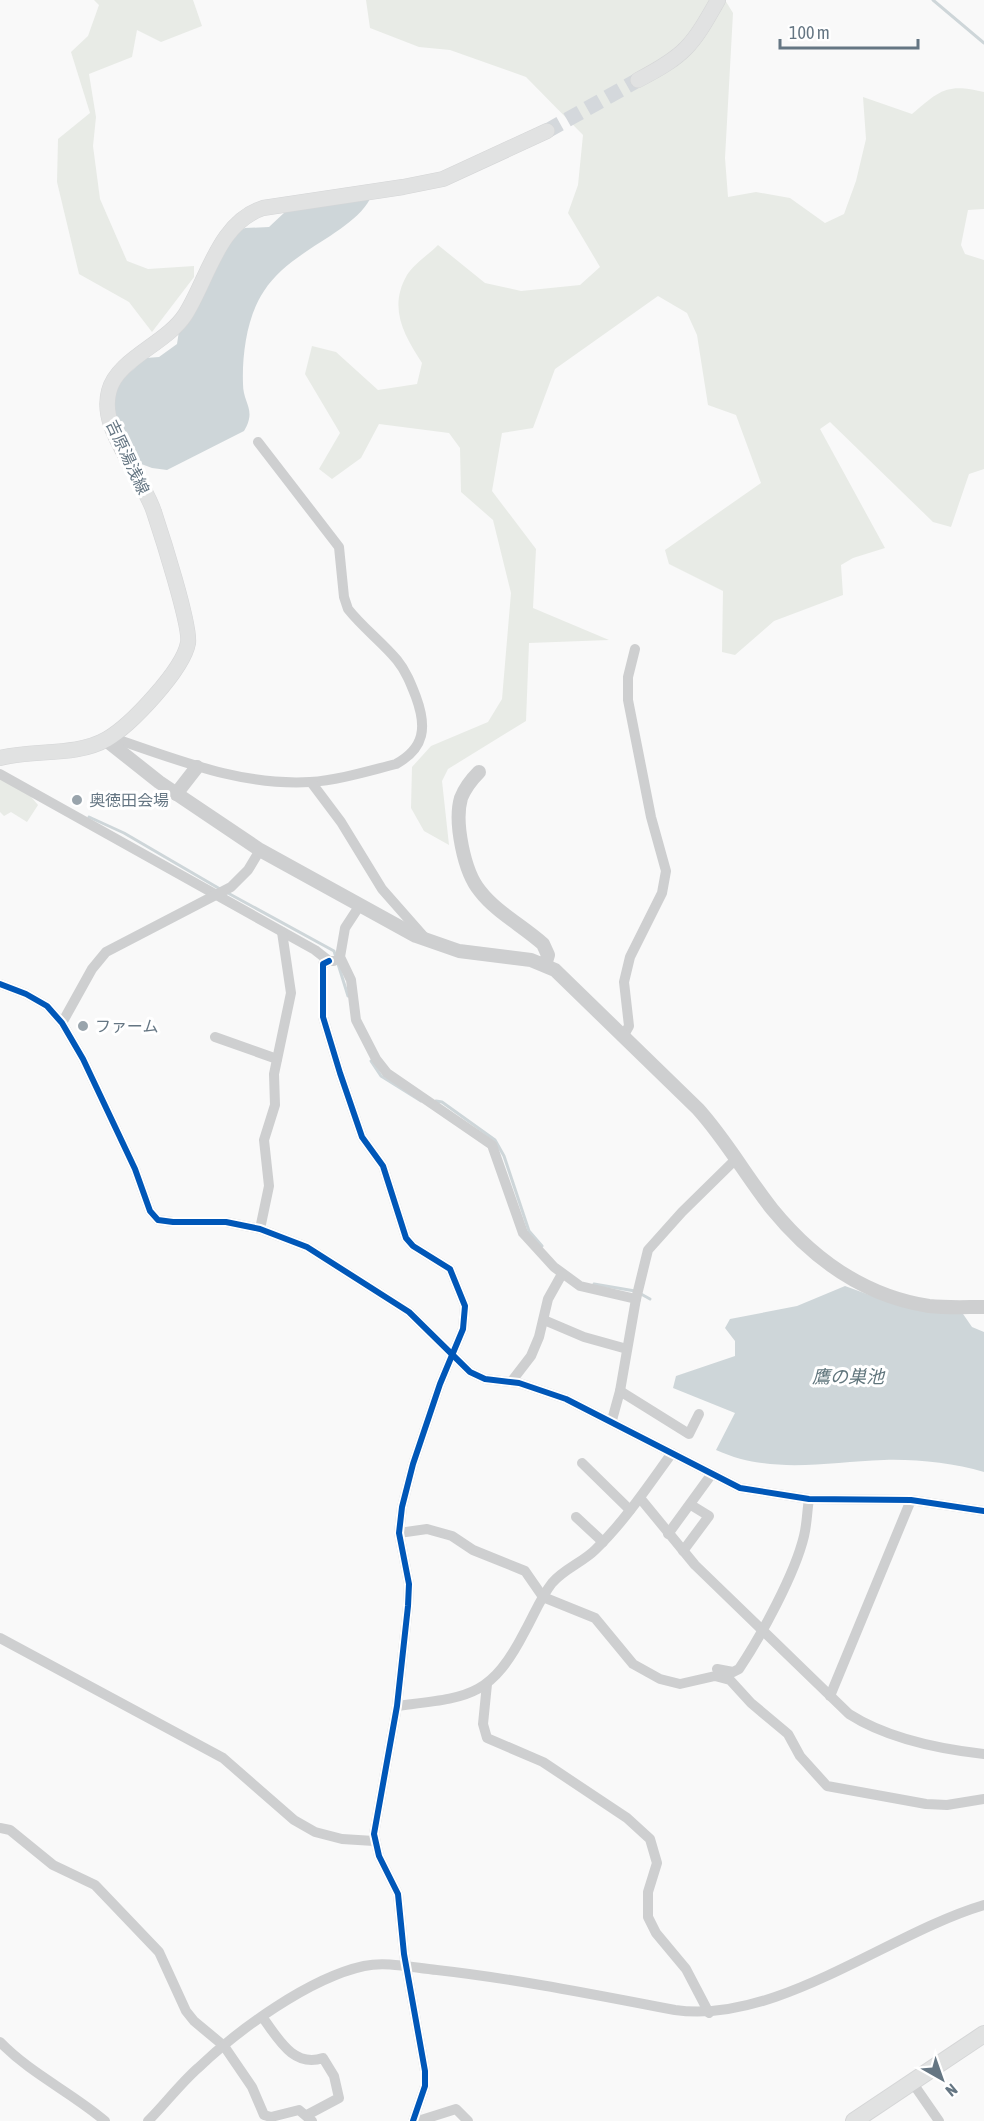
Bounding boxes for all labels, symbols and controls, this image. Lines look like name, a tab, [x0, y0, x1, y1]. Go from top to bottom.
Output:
scale bar	[780, 12, 918, 50]
text: 100 m	[789, 22, 830, 43]
street label: 吉原湯浅線	[103, 417, 153, 497]
place label: 奥徳田会場	[89, 791, 169, 809]
marker: 奥徳田会場	[70, 793, 84, 807]
place label: ファーム	[95, 1017, 159, 1035]
marker: ファーム	[76, 1019, 90, 1033]
water label: 鷹の巣池	[812, 1366, 886, 1387]
north arrow	[912, 2049, 972, 2109]
text: N	[942, 2081, 961, 2100]

